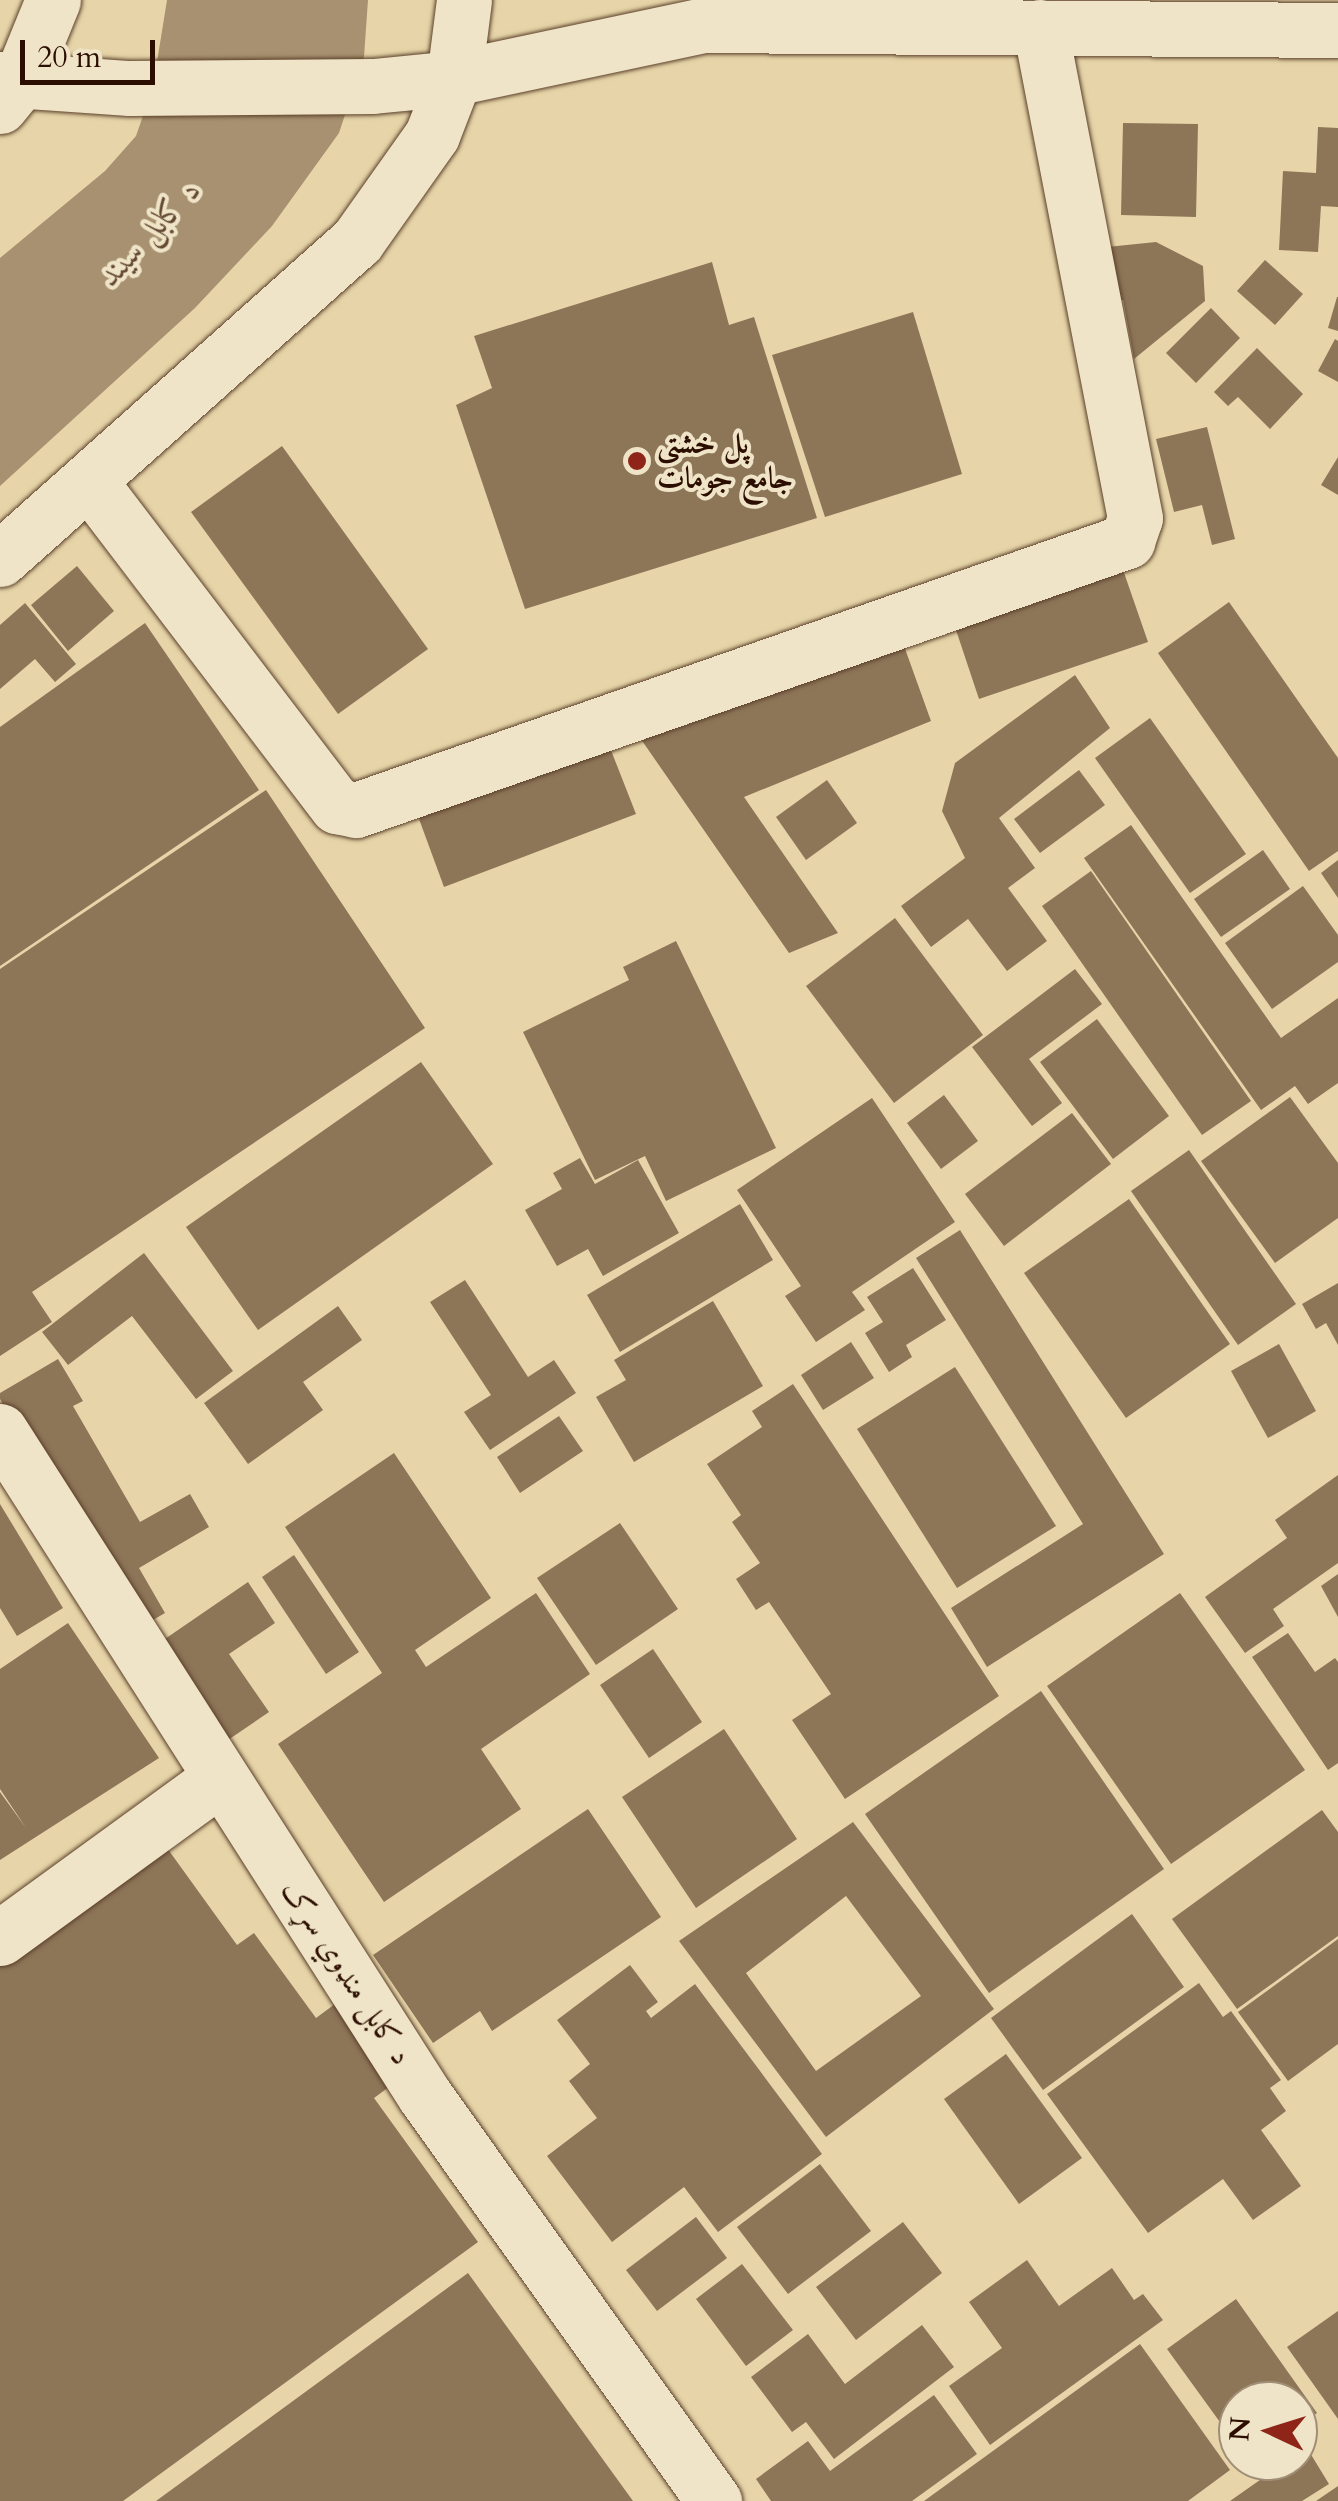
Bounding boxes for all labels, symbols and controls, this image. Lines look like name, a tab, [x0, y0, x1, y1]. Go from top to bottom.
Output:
scale bar	[25, 20, 160, 82]
text: 20 m	[37, 37, 101, 78]
water label: د کابل سيند	[91, 171, 209, 295]
place label: پل خشتی جامع جومات	[657, 426, 793, 496]
marker: پل خشتی جامع جومات	[626, 450, 648, 472]
street label: د کابل منډوي سړک	[273, 1874, 419, 2072]
north arrow	[1218, 2381, 1318, 2481]
text: N	[1220, 2416, 1260, 2442]

